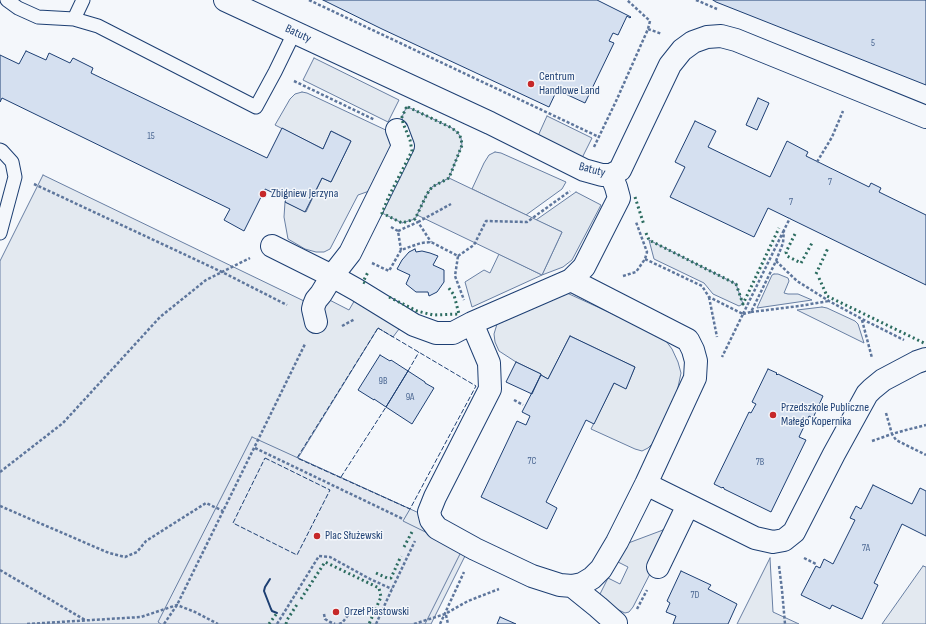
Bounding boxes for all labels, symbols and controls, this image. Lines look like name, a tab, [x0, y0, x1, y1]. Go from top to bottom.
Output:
street label: Batuty	[283, 22, 313, 46]
house number: 5	[871, 37, 875, 49]
place label: Centrum Handlowe Land	[539, 70, 600, 98]
marker: Centrum Handlowe Land	[526, 79, 536, 89]
house number: 15	[147, 130, 155, 142]
street label: Batuty	[577, 160, 607, 180]
house number: 7	[828, 176, 832, 188]
place label: Zbigniew Jerzyna	[271, 187, 338, 201]
marker: Zbigniew Jerzyna	[258, 189, 268, 199]
house number: 7	[789, 196, 793, 208]
house number: 9B	[379, 375, 387, 387]
house number: 9A	[406, 391, 414, 403]
place label: Przedszkole Publiczne Małego Kopernika	[781, 401, 869, 429]
marker: Przedszkole Publiczne Małego Kopernika	[768, 410, 778, 420]
house number: 7C	[528, 455, 536, 467]
house number: 7B	[756, 456, 764, 468]
place label: Plac Służewski	[325, 529, 383, 543]
marker: Plac Służewski	[312, 531, 322, 541]
house number: 7A	[862, 542, 870, 554]
house number: 7D	[691, 589, 699, 601]
place label: Orzeł Piastowski	[344, 605, 409, 619]
marker: Orzeł Piastowski	[331, 607, 341, 617]

